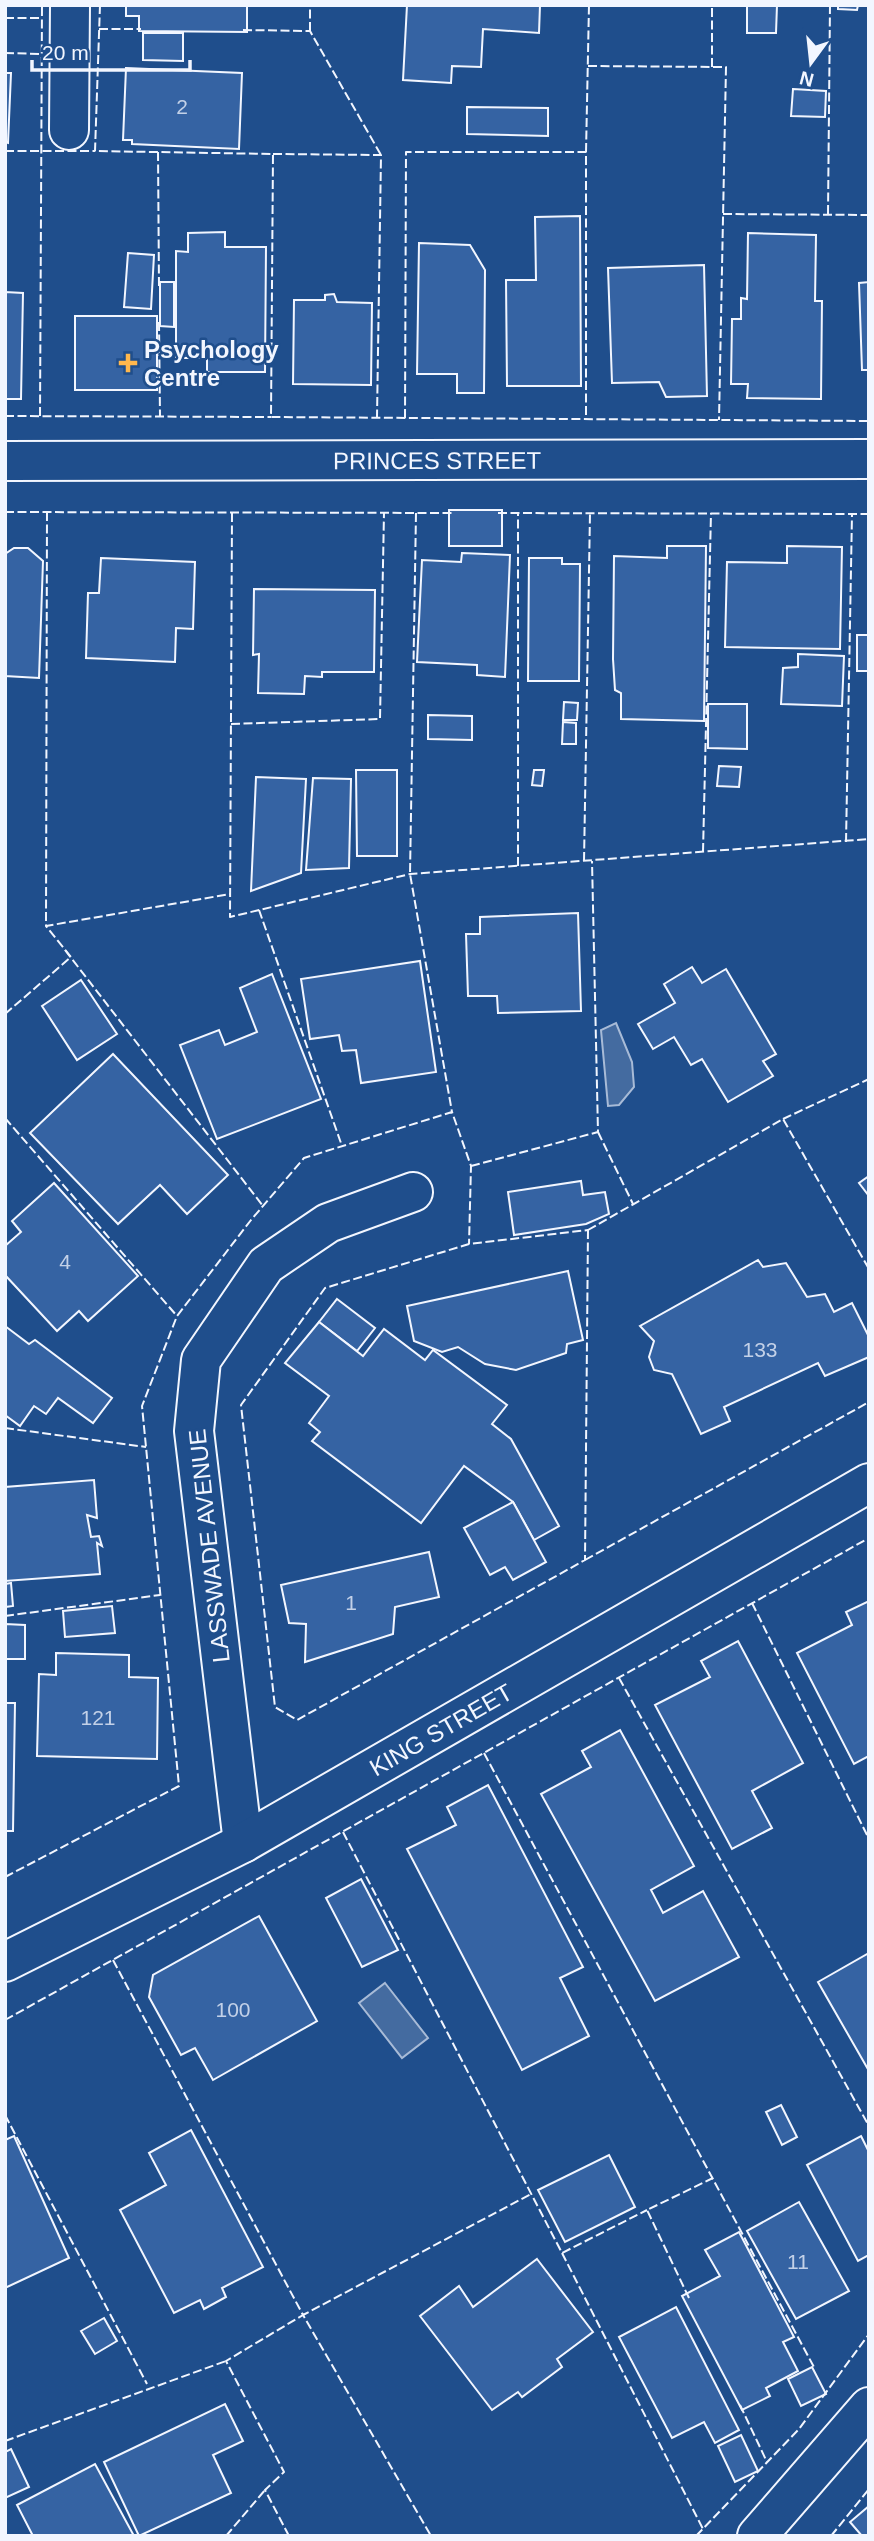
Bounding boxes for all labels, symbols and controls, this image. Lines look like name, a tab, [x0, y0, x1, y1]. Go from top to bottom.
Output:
scale bar	[32, 28, 189, 72]
north arrow	[776, 28, 846, 98]
text: 20 m	[42, 41, 89, 64]
text: N	[797, 67, 816, 91]
house number: 2	[176, 95, 188, 118]
place label: Psychology Centre	[144, 336, 279, 391]
marker: Psychology Centre	[118, 353, 138, 373]
street label: PRINCES STREET	[333, 446, 541, 474]
house number: 4	[59, 1250, 71, 1273]
house number: 133	[742, 1338, 778, 1361]
street label: LASSWADE AVENUE	[183, 1428, 235, 1664]
house number: 1	[345, 1591, 357, 1614]
street label: KING STREET	[364, 1678, 517, 1781]
house number: 121	[80, 1706, 116, 1729]
house number: 100	[215, 1998, 251, 2021]
house number: 11	[787, 2250, 809, 2273]

